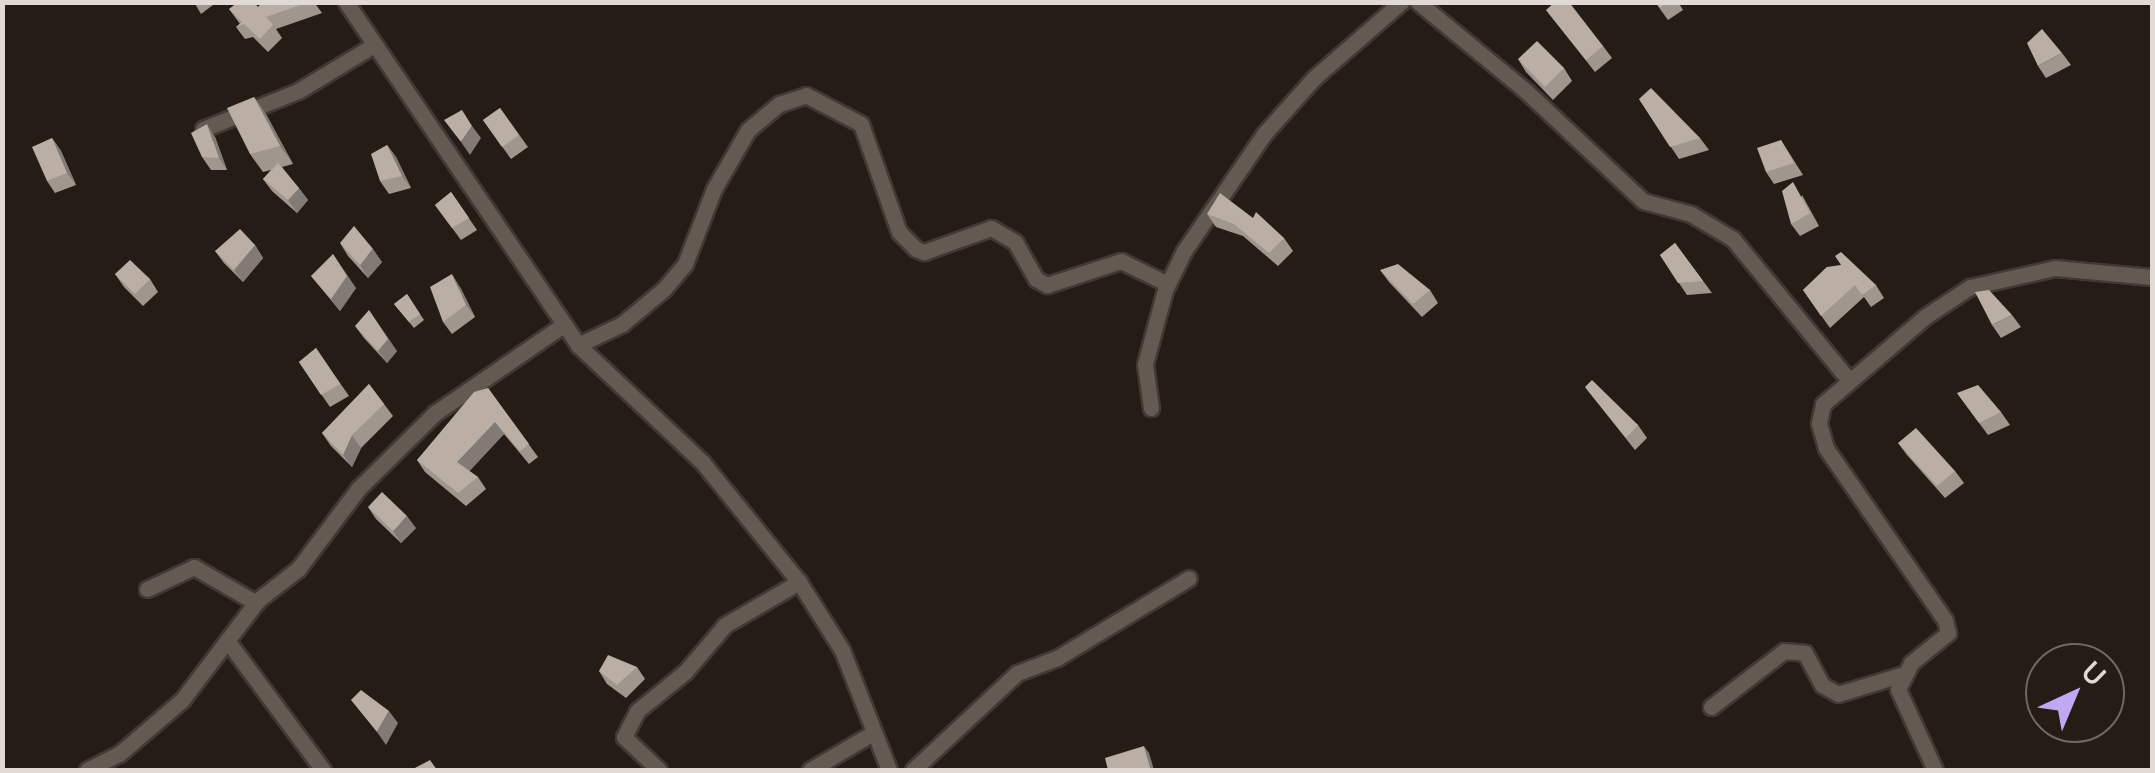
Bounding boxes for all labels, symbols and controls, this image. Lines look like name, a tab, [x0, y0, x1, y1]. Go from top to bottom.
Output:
north arrow	[2025, 643, 2125, 743]
text: U	[2074, 652, 2115, 694]

